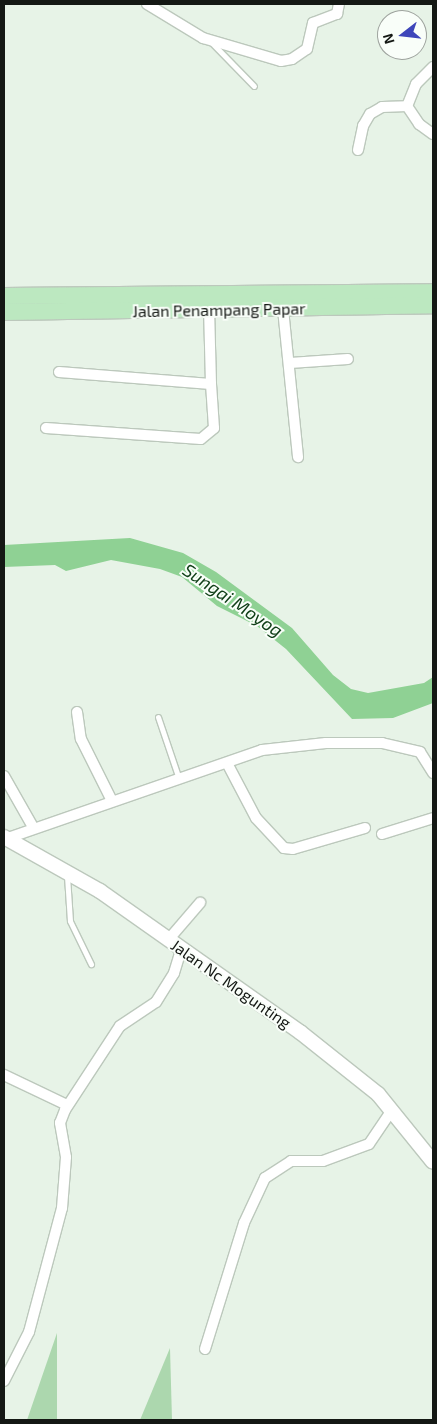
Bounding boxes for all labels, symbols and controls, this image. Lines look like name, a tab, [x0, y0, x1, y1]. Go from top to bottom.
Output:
north arrow	[377, 10, 427, 60]
text: N	[378, 32, 398, 46]
street label: Jalan Penampang Papar	[132, 299, 306, 321]
water label: Sungai Moyog	[179, 559, 287, 641]
street label: Jalan Nc Mogunting	[167, 935, 295, 1033]

